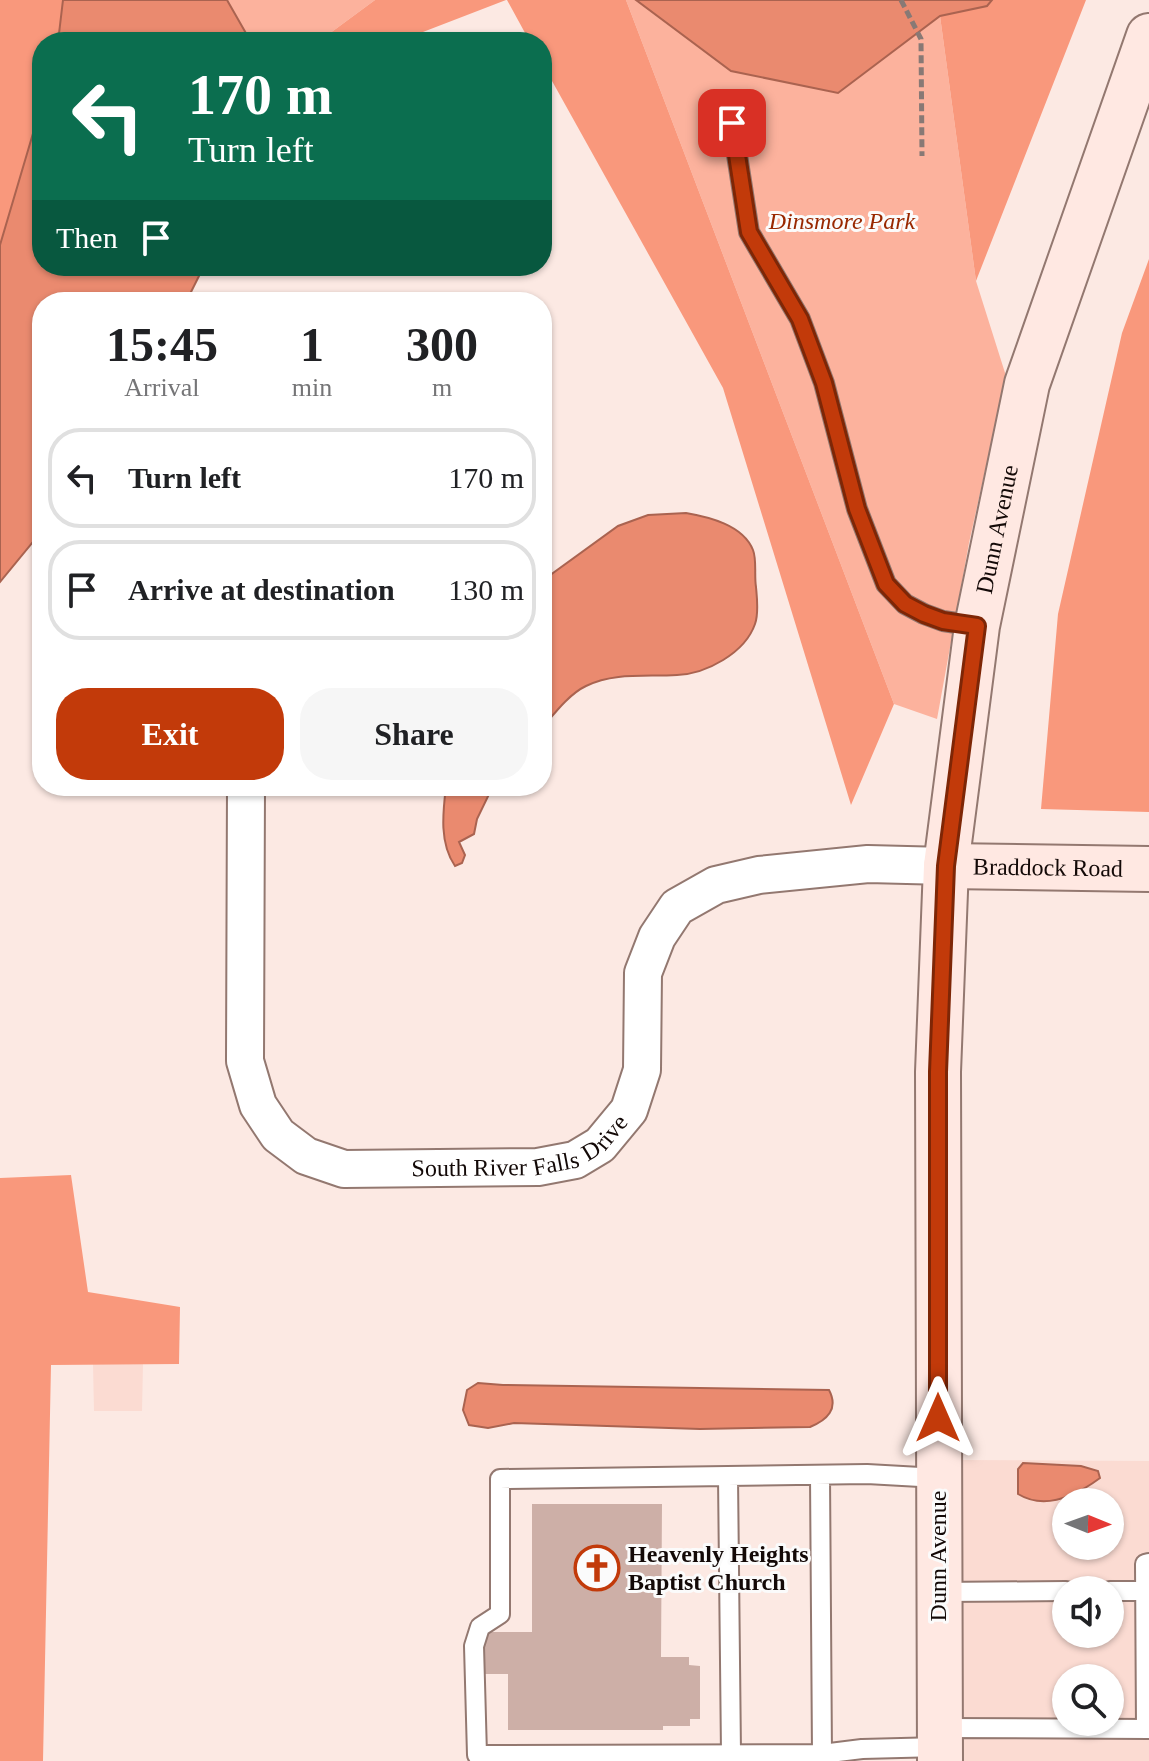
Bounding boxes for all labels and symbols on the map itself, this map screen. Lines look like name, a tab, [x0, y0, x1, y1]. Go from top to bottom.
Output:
pin	[698, 89, 766, 157]
park label: Dinsmore Park	[768, 208, 916, 234]
street label: Dunn Avenue	[971, 462, 1023, 596]
street label: Braddock Road	[973, 853, 1123, 882]
street label: South River Falls Drive	[411, 1109, 633, 1181]
position arrow	[896, 1376, 980, 1460]
north arrow	[1052, 1488, 1124, 1560]
street label: Dunn Avenue	[925, 1491, 951, 1621]
place label: Heavenly Heights Baptist Church	[628, 1541, 809, 1595]
church icon: Heavenly Heights Baptist Church	[573, 1544, 621, 1592]

